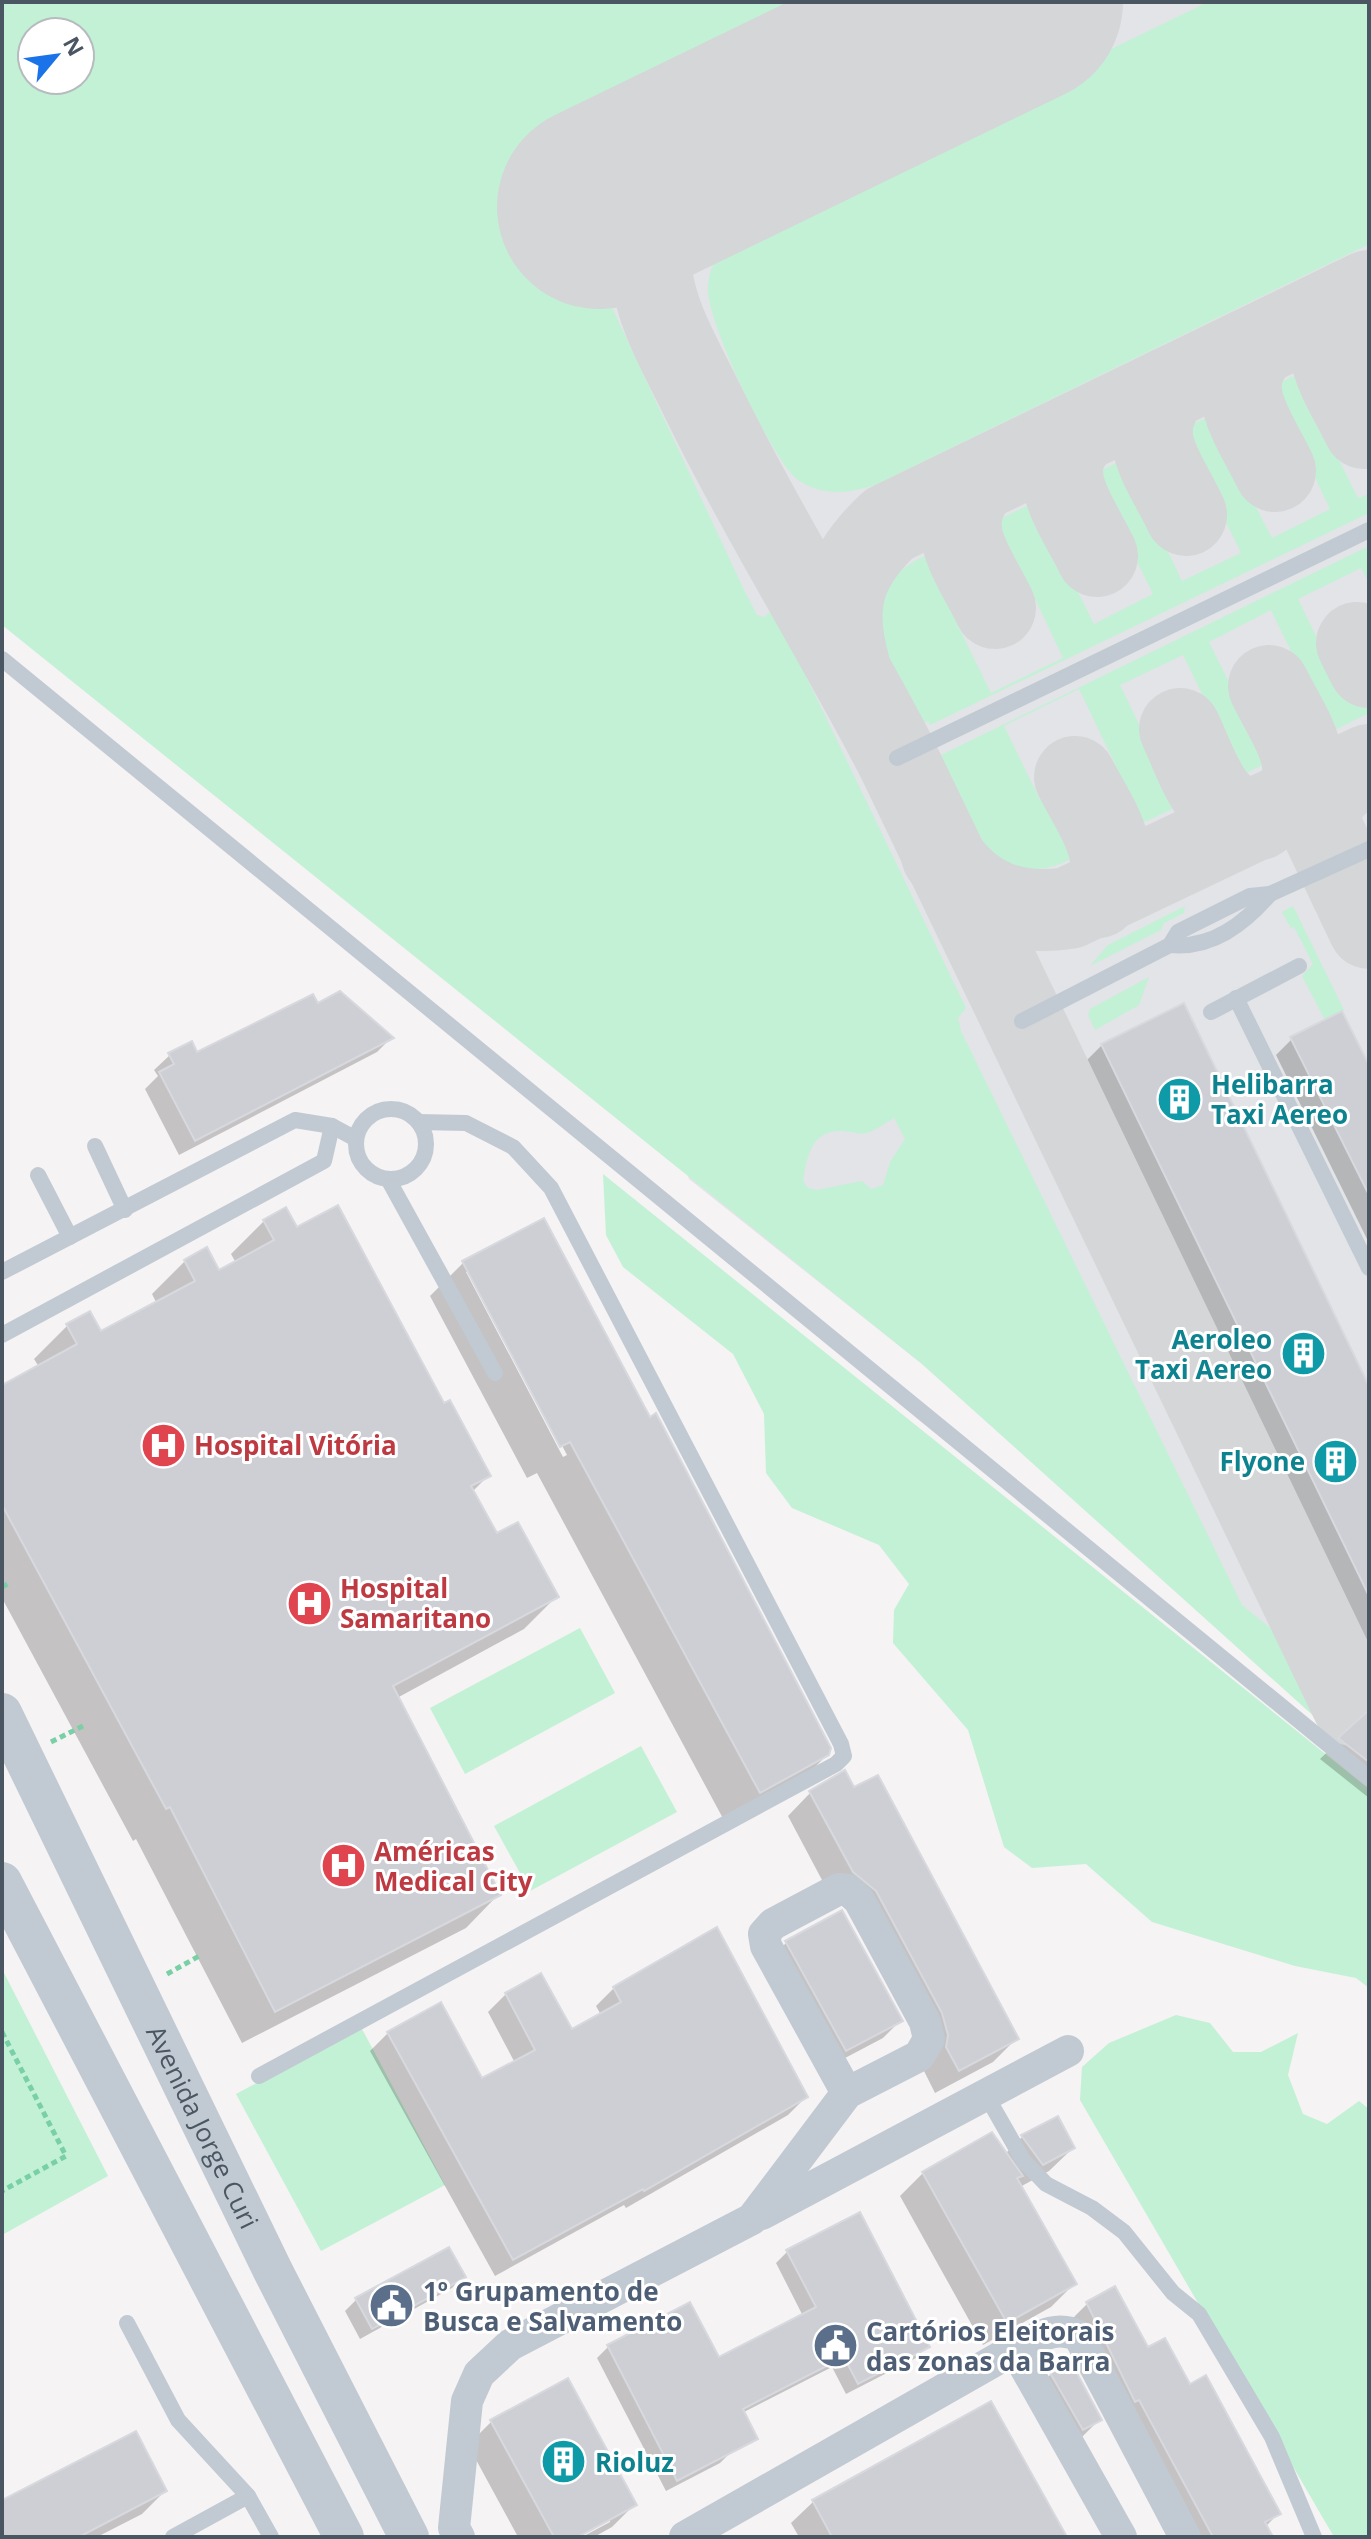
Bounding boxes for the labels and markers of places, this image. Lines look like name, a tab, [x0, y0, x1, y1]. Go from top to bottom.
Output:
place label: Helibarra Taxi Aereo	[1211, 1066, 1348, 1132]
building icon: Helibarra Taxi Aereo	[1156, 1075, 1204, 1123]
place label: Aeroleo Taxi Aereo	[1135, 1321, 1272, 1387]
building icon: Aeroleo Taxi Aereo	[1279, 1330, 1327, 1378]
hospital icon: Hospital Vitória	[139, 1421, 187, 1469]
place label: Hospital Vitória	[194, 1427, 397, 1463]
building icon: Flyone	[1312, 1437, 1360, 1485]
place label: Flyone	[1219, 1443, 1305, 1479]
place label: Hospital Samaritano	[340, 1570, 491, 1636]
hospital icon: Hospital Samaritano	[285, 1579, 333, 1627]
place label: Américas Medical City	[374, 1833, 533, 1899]
hospital icon: Américas Medical City	[319, 1842, 367, 1890]
place label: 1º Grupamento de Busca e Salvamento	[423, 2273, 682, 2339]
public building icon: 1º Grupamento de Busca e Salvamento	[368, 2282, 416, 2330]
place label: Cartórios Eleitorais das zonas da Barra	[866, 2313, 1115, 2379]
public building icon: Cartórios Eleitorais das zonas da Barra	[811, 2322, 859, 2370]
building icon: Rioluz	[540, 2438, 588, 2486]
place label: Rioluz	[595, 2444, 674, 2480]

